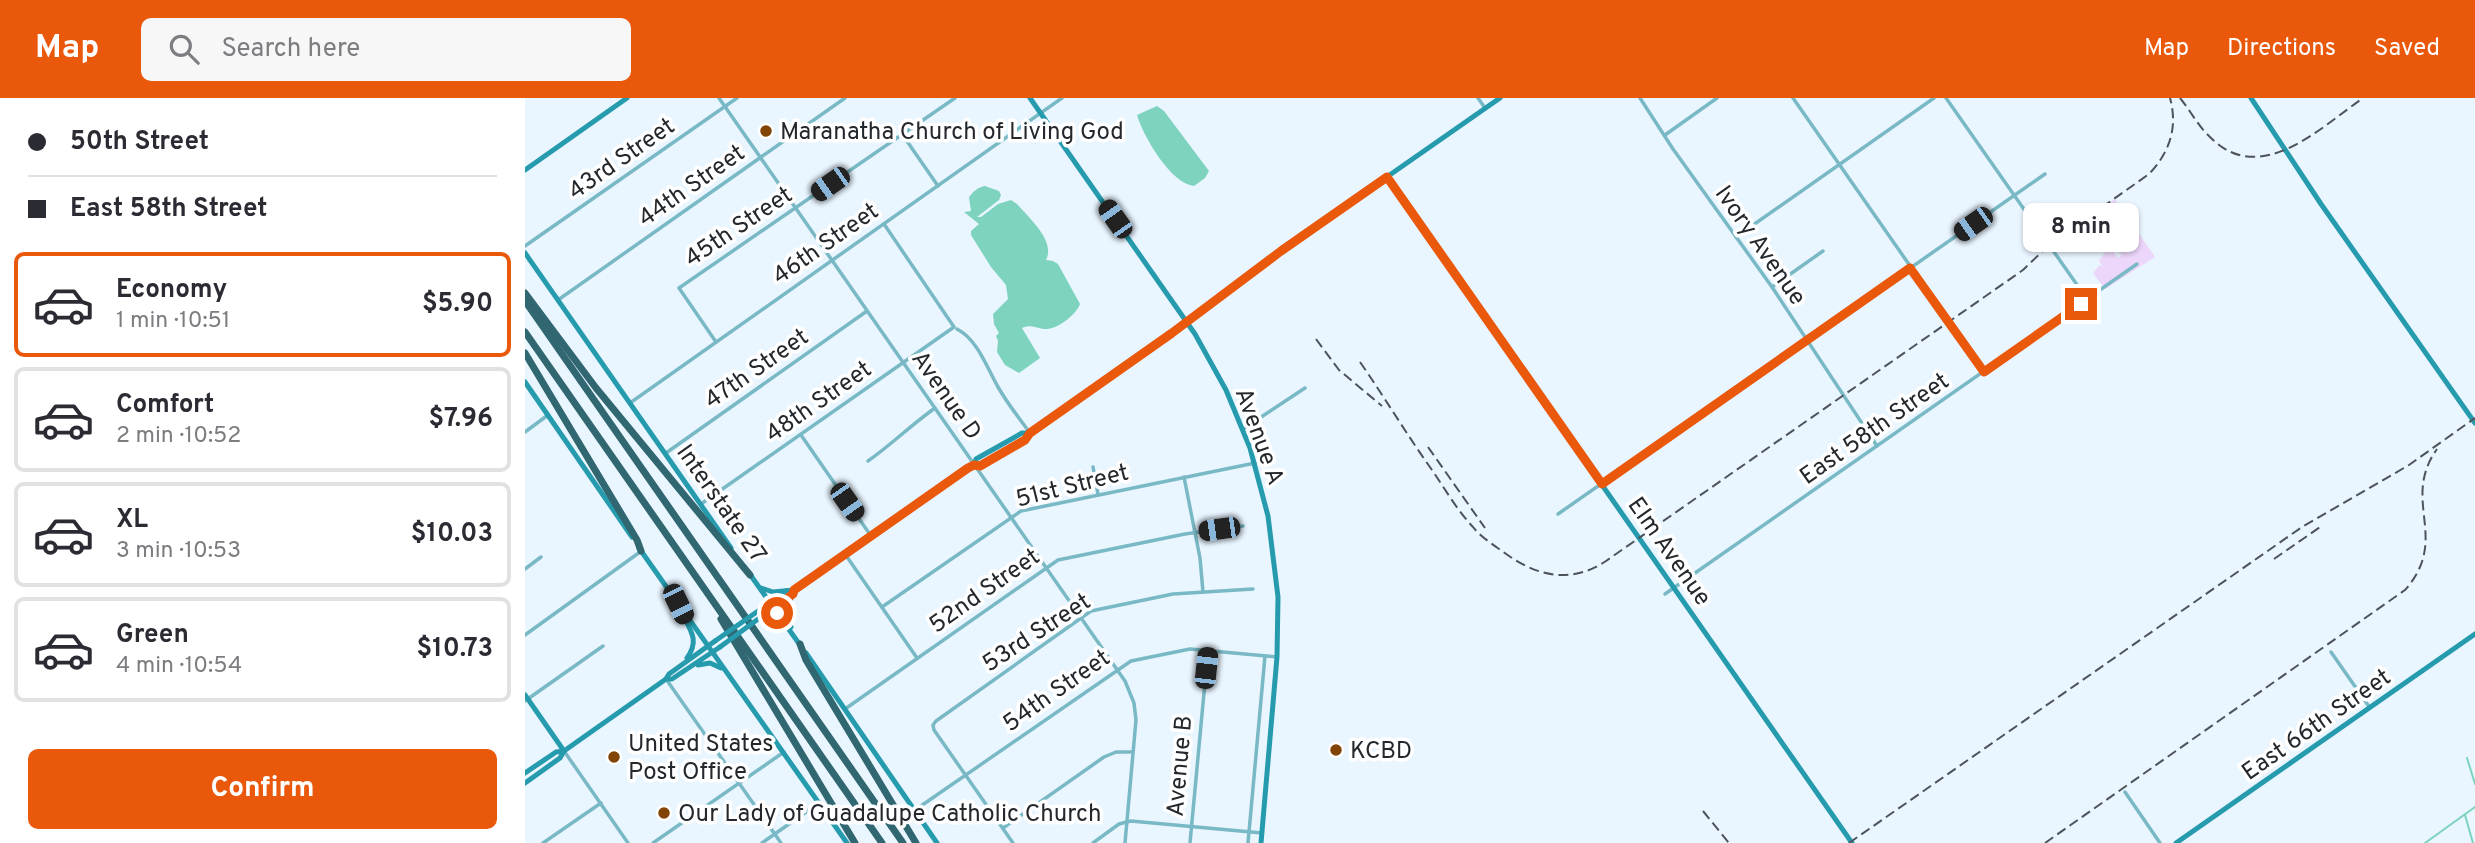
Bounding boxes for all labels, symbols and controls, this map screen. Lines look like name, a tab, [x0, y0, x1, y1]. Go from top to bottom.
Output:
search box	[141, 18, 631, 81]
text: Map	[35, 28, 99, 70]
icon: search	[165, 30, 203, 68]
text: Search here	[221, 33, 360, 66]
text: Map	[2144, 34, 2189, 64]
text: Directions	[2227, 34, 2336, 64]
text: Saved	[2374, 34, 2440, 64]
street label: 43rd Street	[563, 112, 681, 207]
place label: Maranatha Church of Living God	[780, 118, 1124, 148]
marker: Maranatha Church of Living God	[758, 123, 774, 139]
text: 50th Street	[70, 126, 209, 159]
street label: 44th Street	[633, 139, 751, 234]
car	[807, 163, 854, 205]
street label: Ivory Avenue	[1707, 180, 1812, 312]
street label: 45th Street	[679, 181, 799, 275]
text: East 58th Street	[70, 193, 268, 226]
car	[1095, 196, 1136, 242]
street label: 46th Street	[767, 197, 885, 292]
callout: 8 min	[2023, 202, 2139, 252]
car	[1950, 203, 1997, 245]
text: 8 min	[2051, 213, 2111, 242]
icon: car	[32, 273, 95, 336]
text: Economy	[116, 274, 227, 307]
text: $5.90	[422, 288, 493, 321]
route end	[2065, 288, 2097, 320]
text: 1 min · 10:51	[116, 307, 230, 336]
street label: 47th Street	[699, 323, 815, 416]
street label: Avenue D	[904, 346, 987, 447]
street label: 48th Street	[760, 355, 878, 450]
street label: East 58th Street	[1795, 367, 1956, 492]
street label: Avenue A	[1227, 384, 1290, 489]
icon: car	[32, 388, 95, 451]
text: Comfort	[116, 389, 214, 422]
text: $7.96	[428, 403, 493, 436]
text: 2 min · 10:52	[116, 422, 241, 451]
street label: Interstate 27	[669, 439, 772, 569]
street label: 51st Street	[1013, 458, 1132, 515]
car	[827, 479, 868, 525]
street label: Elm Avenue	[1620, 492, 1717, 612]
icon: car	[32, 503, 95, 566]
text: XL	[116, 504, 148, 537]
car	[1197, 516, 1242, 542]
text: $10.03	[411, 518, 493, 551]
text: 3 min · 10:53	[116, 537, 241, 566]
street label: 52nd Street	[924, 542, 1046, 641]
car	[660, 581, 697, 627]
street label: 53rd Street	[977, 588, 1097, 680]
route start	[761, 597, 793, 629]
icon: car	[32, 618, 95, 681]
text: Green	[116, 619, 189, 652]
text: $10.73	[417, 633, 493, 666]
street label: 54th Street	[998, 644, 1117, 740]
car	[1194, 646, 1219, 690]
text: 4 min · 10:54	[116, 652, 242, 681]
street label: East 66th Street	[2237, 663, 2397, 788]
street label: Avenue B	[1162, 714, 1200, 818]
place label: United States Post Office	[628, 730, 773, 788]
place label: KCBD	[1350, 737, 1412, 767]
marker: KCBD	[1328, 742, 1344, 758]
button: Confirm	[28, 749, 497, 829]
marker: United States Post Office	[606, 749, 622, 765]
place label: Our Lady of Guadalupe Catholic Church	[678, 800, 1102, 830]
marker: Our Lady of Guadalupe Catholic Church	[656, 805, 672, 821]

